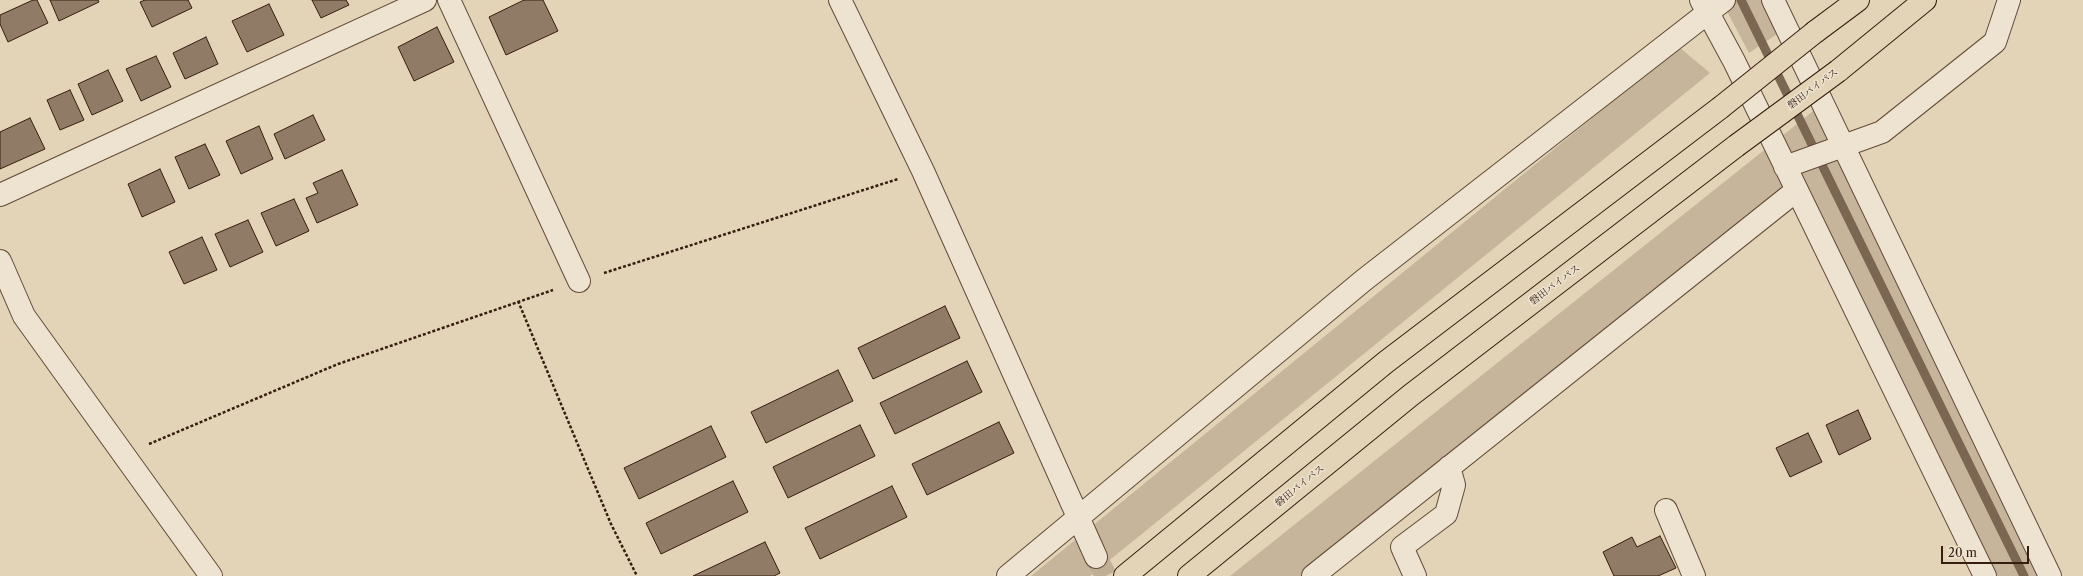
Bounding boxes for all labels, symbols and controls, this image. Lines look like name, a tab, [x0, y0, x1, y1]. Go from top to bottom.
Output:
street label: 磐田バイパス	[1785, 66, 1841, 112]
street label: 磐田バイパス	[1527, 262, 1583, 308]
street label: 磐田バイパス	[1273, 462, 1327, 510]
scale bar	[1943, 538, 2031, 564]
text: 20 m	[1948, 545, 1977, 560]

